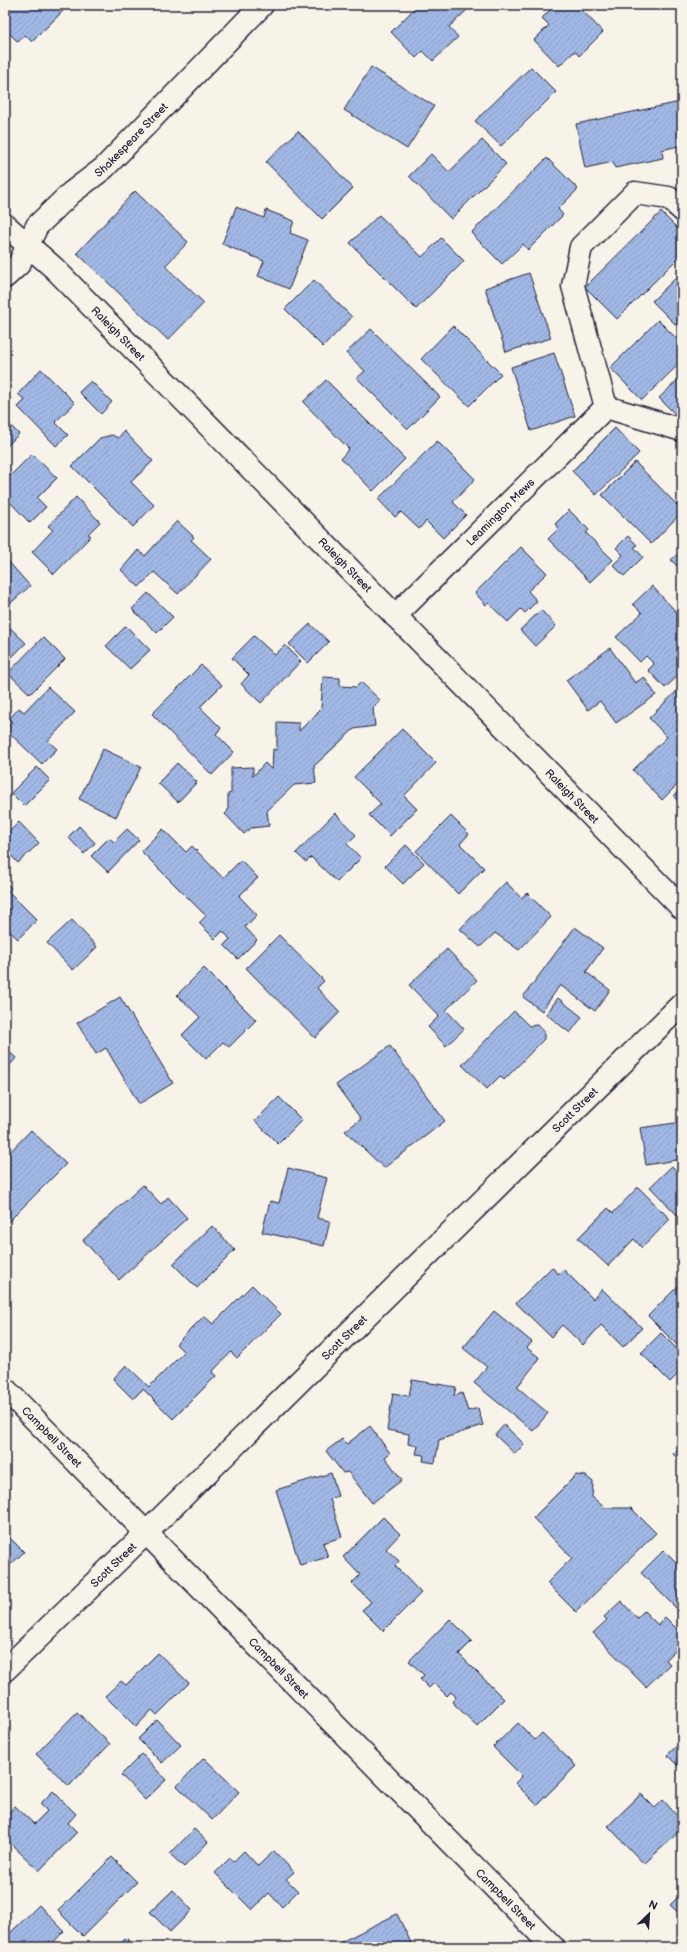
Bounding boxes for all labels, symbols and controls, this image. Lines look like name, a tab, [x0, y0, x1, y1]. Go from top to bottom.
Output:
street label: Shakespeare Street	[92, 100, 171, 179]
street label: Raleigh Street	[89, 304, 148, 364]
street label: Leamington Mews	[463, 475, 537, 548]
street label: Raleigh Street	[316, 535, 375, 595]
street label: Raleigh Street	[543, 766, 602, 826]
street label: Scott Street	[549, 1084, 601, 1135]
street label: Scott Street	[319, 1312, 370, 1363]
street label: Campbell Street	[19, 1404, 85, 1470]
street label: Scott Street	[88, 1539, 139, 1590]
street label: Campbell Street	[246, 1635, 312, 1702]
street label: Campbell Street	[473, 1866, 539, 1933]
north arrow	[629, 1894, 669, 1934]
text: N	[647, 1898, 660, 1913]

